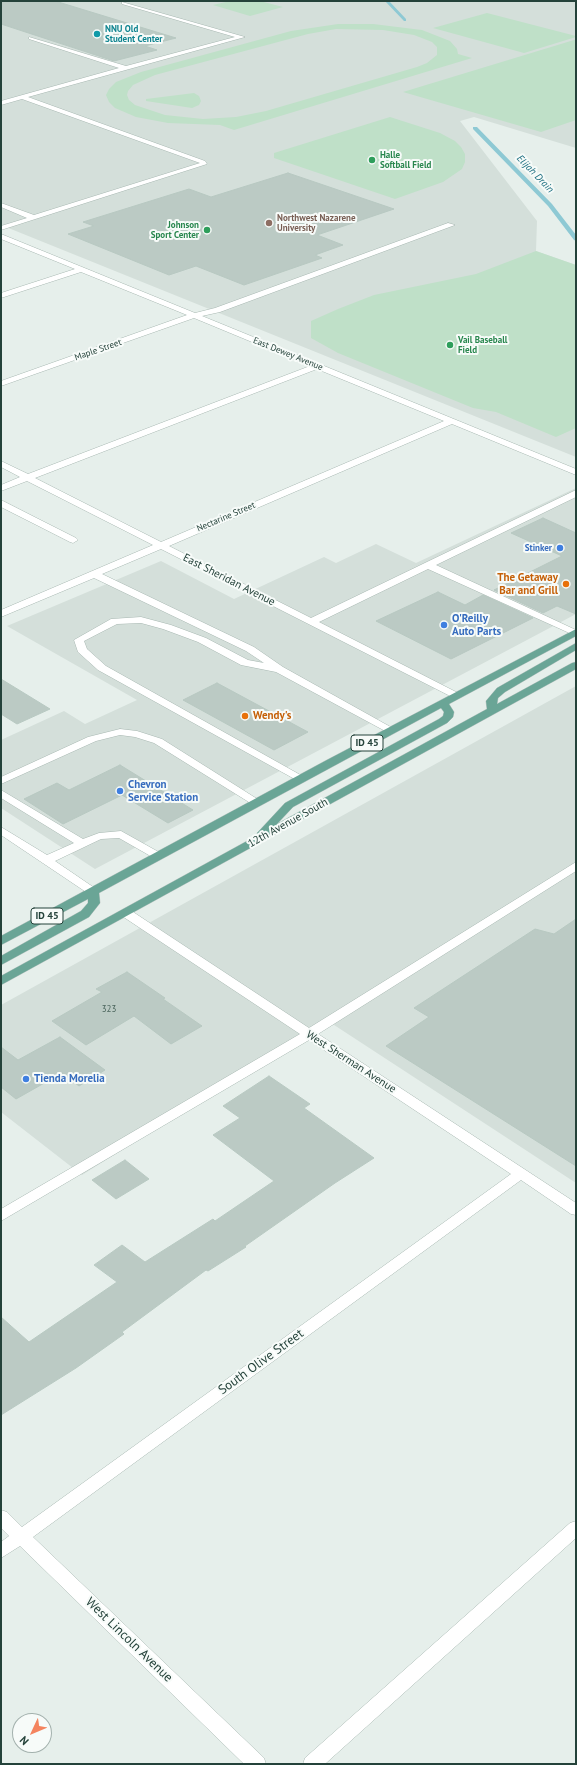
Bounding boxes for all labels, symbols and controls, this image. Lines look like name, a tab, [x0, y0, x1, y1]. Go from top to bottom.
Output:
place label: NNU Old Student Center	[105, 24, 163, 45]
marker: NNU Old Student Center	[92, 29, 102, 39]
place label: Halle Softball Field	[380, 150, 431, 171]
water label: Elijah Drain	[514, 153, 556, 195]
marker: Halle Softball Field	[367, 155, 377, 165]
place label: Northwest Nazarene University	[277, 213, 356, 234]
marker: Northwest Nazarene University	[264, 218, 274, 228]
place label: Johnson Sport Center	[151, 220, 199, 241]
marker: Johnson Sport Center	[202, 225, 212, 235]
street label: East Dewey Avenue	[251, 335, 325, 373]
place label: Vail Baseball Field	[458, 335, 507, 356]
street label: Maple Street	[73, 337, 123, 363]
marker: Vail Baseball Field	[445, 340, 455, 350]
street label: Nectarine Street	[195, 500, 257, 534]
place label: Stinker	[525, 543, 552, 553]
marker: Stinker	[555, 543, 565, 553]
street label: East Sheridan Avenue	[181, 551, 277, 609]
place label: The Getaway Bar and Grill	[497, 571, 558, 597]
marker: The Getaway Bar and Grill	[561, 579, 571, 589]
place label: O'Reilly Auto Parts	[452, 612, 501, 638]
marker: O'Reilly Auto Parts	[439, 620, 449, 630]
place label: Wendy's	[253, 709, 291, 723]
marker: Wendy's	[240, 711, 250, 721]
road number: ID 45	[351, 735, 383, 751]
place label: Chevron Service Station	[128, 778, 198, 804]
marker: Chevron Service Station	[115, 786, 125, 796]
street label: 12th Avenue South	[246, 796, 330, 850]
road number: ID 45	[31, 908, 63, 924]
house number: 323	[102, 1004, 116, 1014]
street label: West Sherman Avenue	[304, 1028, 398, 1096]
place label: Tienda Morelia	[34, 1072, 105, 1086]
marker: Tienda Morelia	[21, 1074, 31, 1084]
street label: South Olive Street	[215, 1326, 307, 1398]
street label: West Lincoln Avenue	[82, 1594, 176, 1686]
north arrow	[12, 1713, 52, 1753]
text: N	[17, 1733, 32, 1748]

